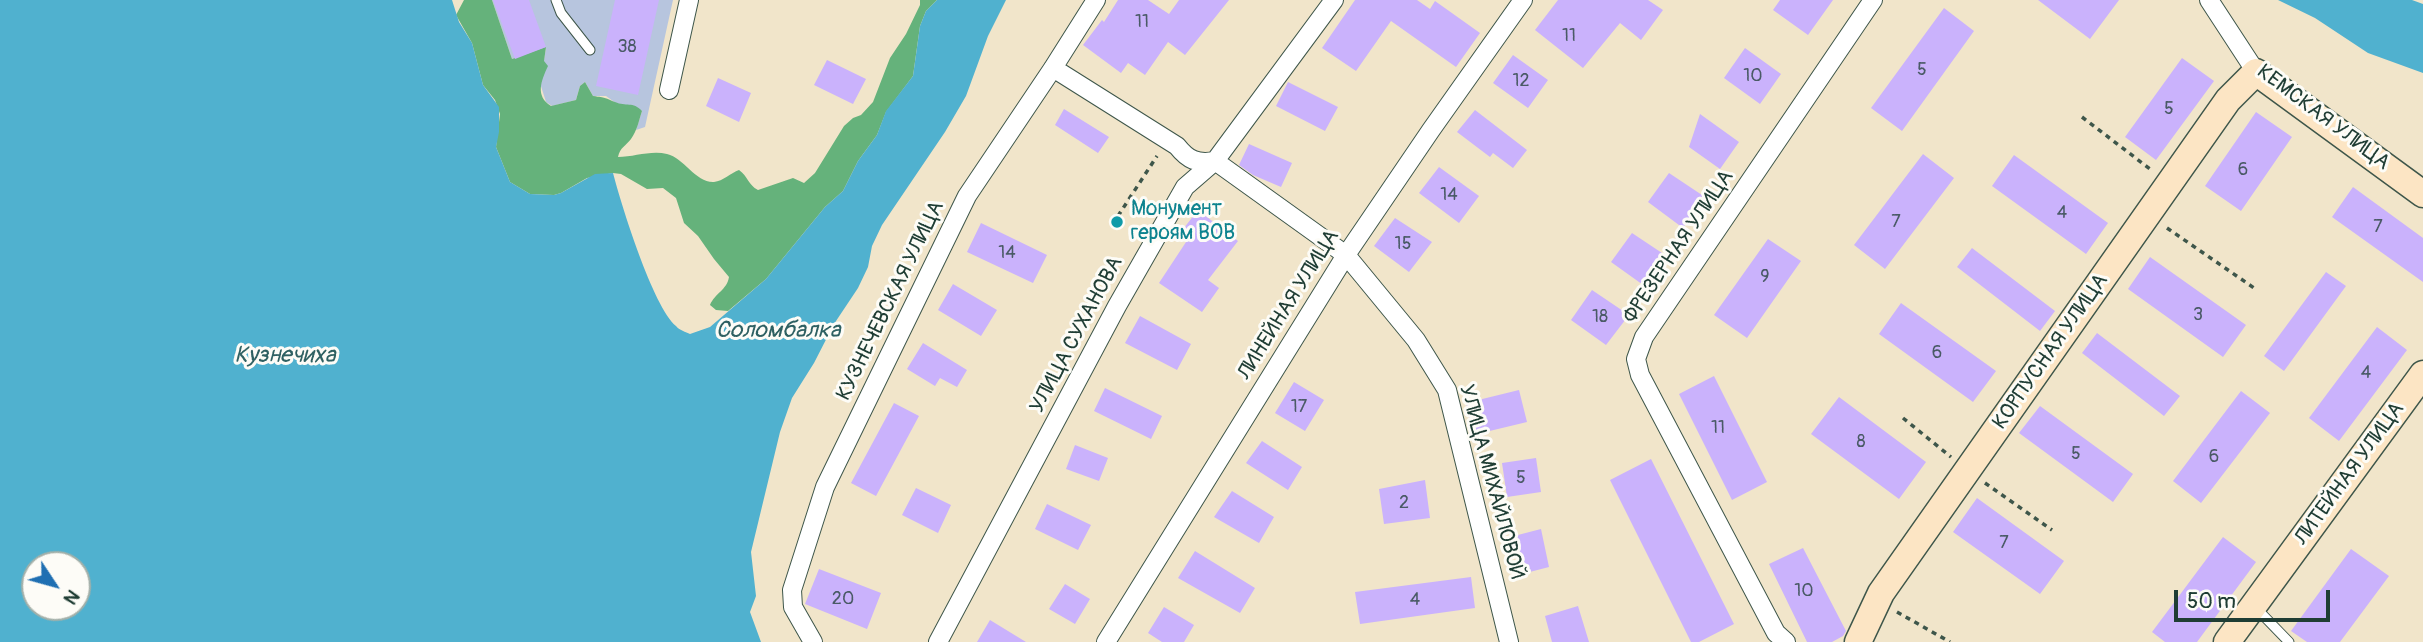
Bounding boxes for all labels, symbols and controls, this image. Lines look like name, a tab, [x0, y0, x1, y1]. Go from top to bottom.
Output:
house number: 11	[1135, 11, 1149, 33]
house number: 11	[1562, 25, 1576, 47]
house number: 38	[617, 36, 637, 58]
house number: 5	[1917, 59, 1927, 81]
street label: КЕМСКАЯ УЛИЦА	[2252, 60, 2394, 176]
house number: 10	[1743, 65, 1763, 87]
house number: 12	[1512, 70, 1530, 92]
house number: 5	[2164, 98, 2174, 120]
house number: 6	[2238, 159, 2248, 181]
street label: ФРЕЗЕРНАЯ УЛИЦА	[1618, 166, 1740, 328]
house number: 14	[1440, 184, 1458, 206]
street label: КУЗНЕЧЕВСКАЯ УЛИЦА	[832, 197, 950, 405]
place label: Монумент героям ВОВ	[1131, 197, 1235, 247]
house number: 4	[2057, 202, 2067, 224]
house number: 7	[1891, 211, 1901, 233]
marker: Монумент героям ВОВ	[1109, 214, 1125, 230]
house number: 7	[2373, 216, 2383, 238]
street label: ЛИНЕЙНАЯ УЛИЦА	[1233, 225, 1345, 385]
house number: 15	[1395, 233, 1411, 255]
house number: 14	[998, 242, 1016, 264]
street label: УЛИЦА СУХАНОВА	[1025, 252, 1129, 418]
house number: 9	[1760, 266, 1770, 288]
street label: КОРПУСНАЯ УЛИЦА	[1988, 269, 2114, 435]
house number: 3	[2193, 304, 2203, 326]
house number: 18	[1592, 306, 1608, 328]
water label: Соломбалка	[716, 317, 840, 345]
water label: Кузнечиха	[235, 342, 335, 370]
house number: 6	[1932, 342, 1942, 364]
house number: 4	[2361, 362, 2371, 384]
street label: УЛИЦА МИХАЙЛОВОЙ	[1453, 382, 1529, 582]
house number: 17	[1291, 396, 1307, 418]
street label: ЛИТЕЙНАЯ УЛИЦА	[2290, 398, 2410, 550]
house number: 11	[1711, 417, 1725, 439]
house number: 8	[1856, 431, 1866, 453]
house number: 5	[2071, 443, 2081, 465]
house number: 6	[2209, 446, 2219, 468]
house number: 5	[1516, 467, 1526, 489]
house number: 2	[1399, 492, 1409, 514]
house number: 7	[1999, 532, 2009, 554]
north arrow	[21, 551, 91, 621]
scale bar	[2178, 576, 2334, 620]
house number: 10	[1794, 580, 1814, 602]
text: N	[58, 585, 85, 609]
house number: 20	[832, 588, 854, 610]
text: 50 m	[2187, 588, 2236, 615]
house number: 4	[1410, 589, 1420, 611]

